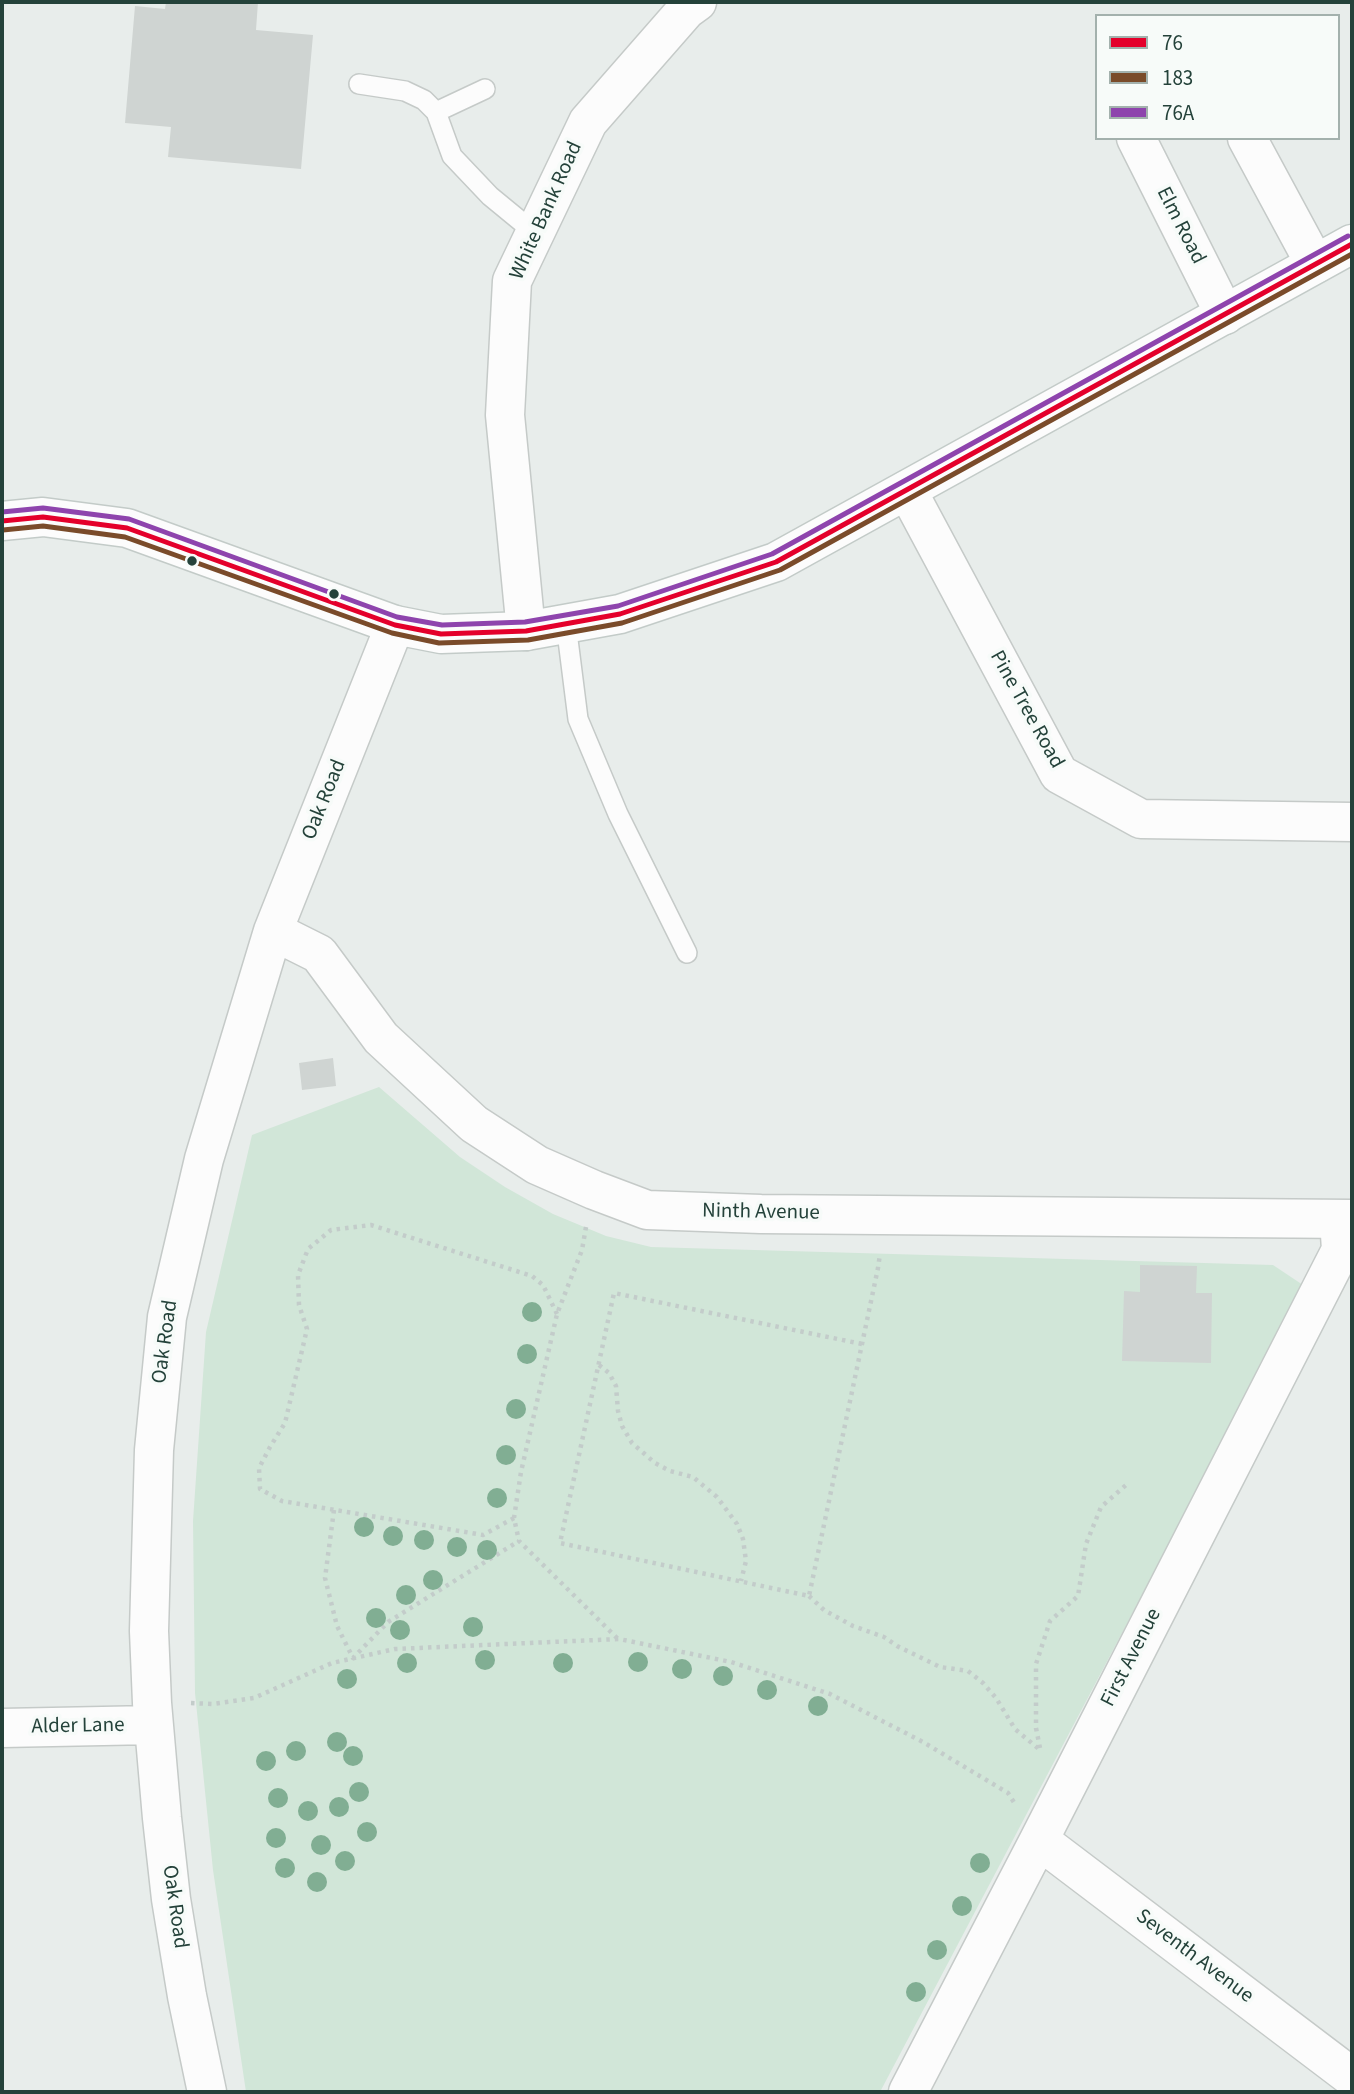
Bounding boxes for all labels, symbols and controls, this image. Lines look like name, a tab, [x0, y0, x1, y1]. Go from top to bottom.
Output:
legend	[1095, 14, 1340, 140]
text: 76	[1162, 28, 1183, 58]
text: 183	[1162, 63, 1193, 93]
text: 76A	[1162, 98, 1194, 128]
street label: White Bank Road	[505, 138, 589, 284]
street label: Elm Road	[1150, 183, 1210, 269]
unlabelled marker	[185, 554, 199, 568]
unlabelled marker	[327, 587, 341, 601]
street label: Pine Tree Road	[983, 647, 1069, 773]
street label: Oak Road	[298, 756, 352, 844]
street label: Ninth Avenue	[702, 1199, 820, 1227]
street label: Oak Road	[148, 1299, 184, 1385]
street label: First Avenue	[1096, 1605, 1168, 1711]
street label: Alder Lane	[31, 1714, 125, 1740]
street label: Oak Road	[156, 1864, 192, 1950]
street label: Seventh Avenue	[1130, 1905, 1258, 2009]

